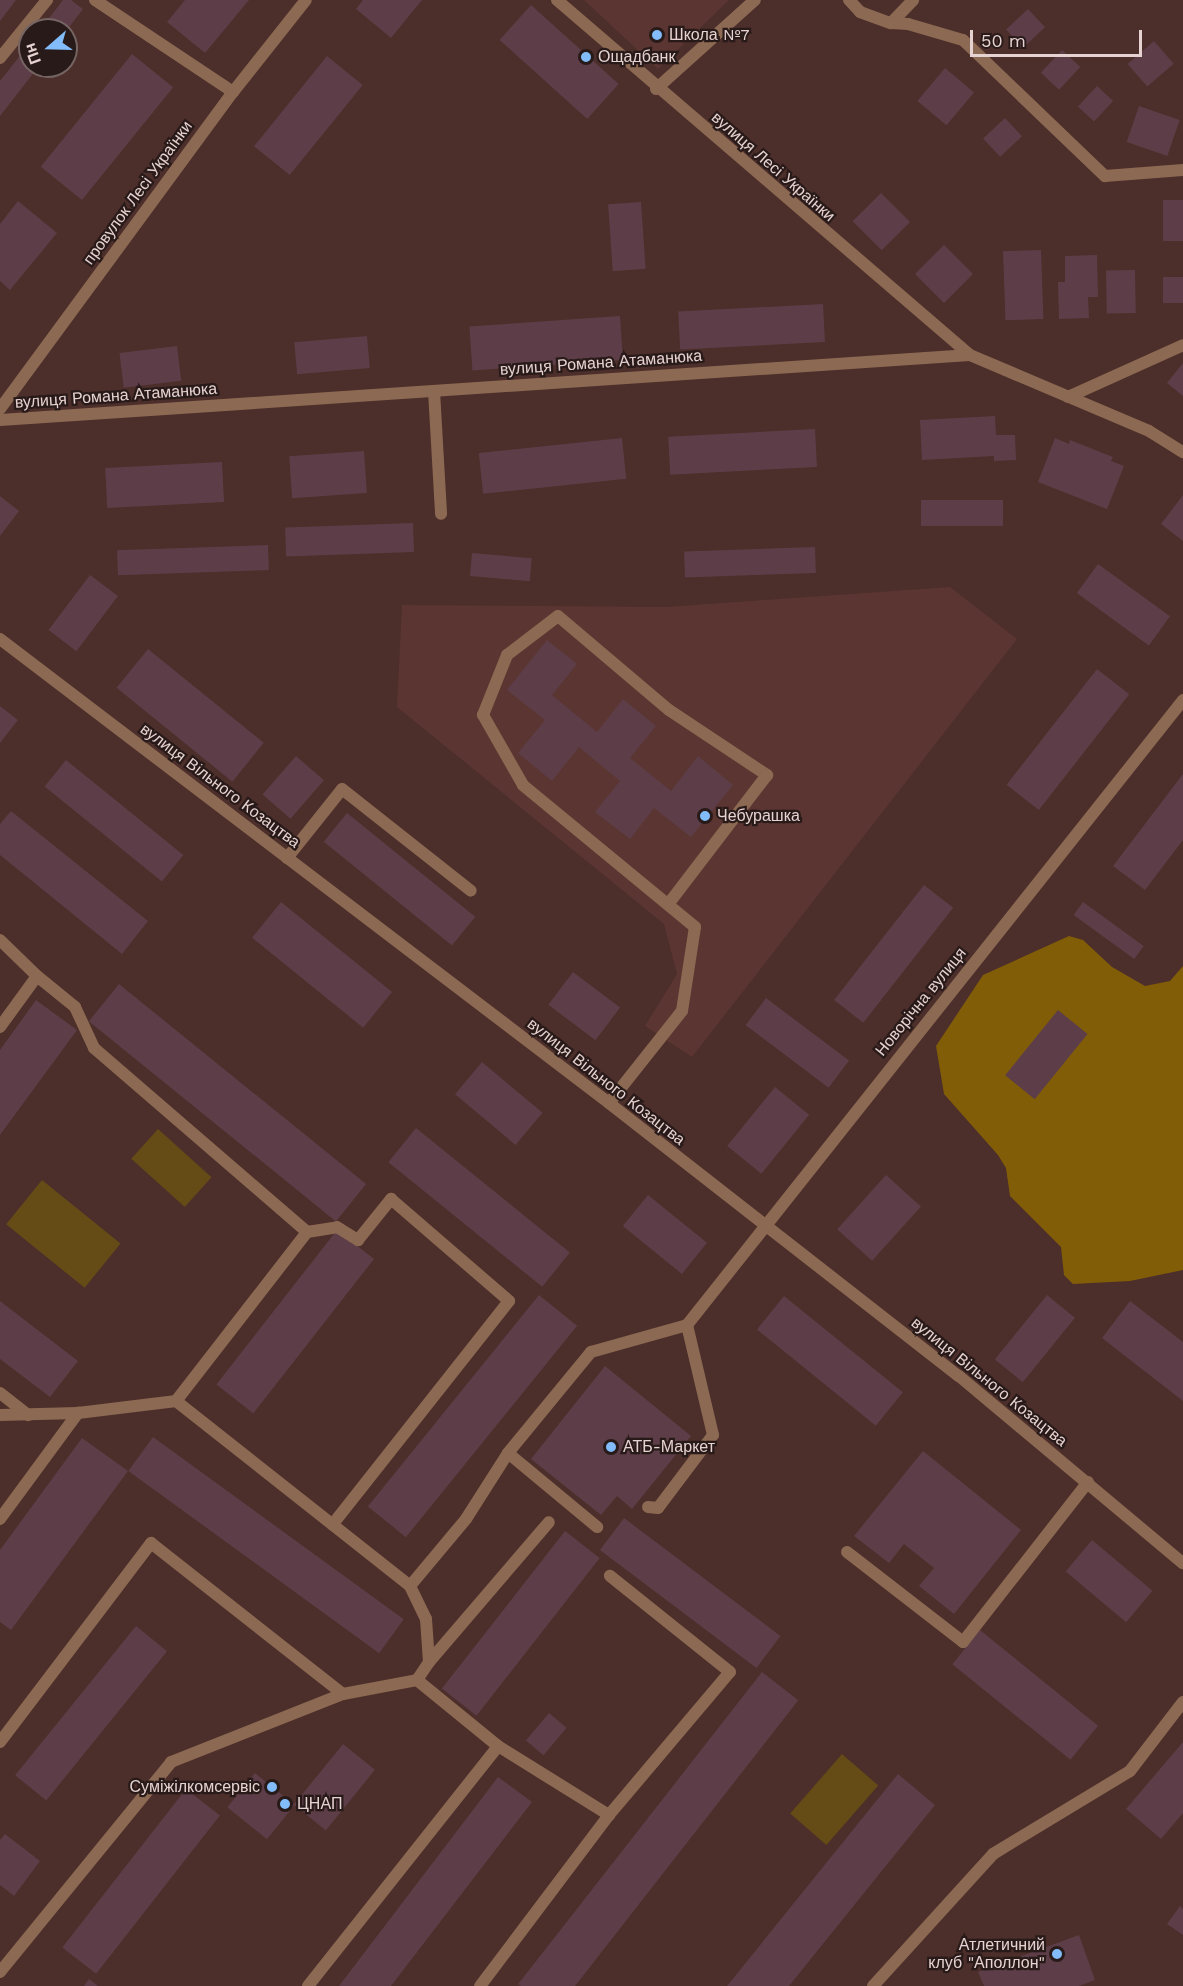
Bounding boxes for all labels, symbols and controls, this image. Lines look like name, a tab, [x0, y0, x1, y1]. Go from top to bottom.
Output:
north arrow	[18, 18, 78, 78]
scale bar	[973, 18, 1146, 56]
place label: Школа №7	[669, 25, 750, 45]
marker: Школа №7	[650, 28, 664, 42]
text: 50 m	[981, 30, 1026, 51]
text: Пн	[20, 40, 45, 67]
place label: Ощадбанк	[598, 47, 675, 67]
marker: Ощадбанк	[579, 50, 593, 64]
street label: вулиця Лесі Українки	[707, 108, 839, 226]
street label: провулок Лесі Українки	[79, 117, 197, 269]
street label: вулиця Романа Атаманюка	[499, 346, 703, 380]
street label: вулиця Романа Атаманюка	[14, 379, 218, 413]
street label: вулиця Вільного Козацтва	[136, 720, 304, 852]
place label: Чебурашка	[717, 806, 800, 826]
marker: Чебурашка	[698, 809, 712, 823]
street label: Новорічна вулиця	[872, 944, 970, 1060]
street label: вулиця Вільного Козацтва	[523, 1014, 689, 1150]
street label: вулиця Вільного Козацтва	[907, 1313, 1071, 1451]
place label: АТБ-Маркет	[623, 1437, 715, 1457]
marker: АТБ-Маркет	[604, 1440, 618, 1454]
place label: Суміжілкомсервіс	[130, 1777, 260, 1797]
marker: Суміжілкомсервіс	[265, 1780, 279, 1794]
place label: ЦНАП	[297, 1794, 342, 1814]
marker: ЦНАП	[278, 1797, 292, 1811]
place label: Атлетичний клуб "Аполлон"	[928, 1935, 1045, 1973]
marker: Атлетичний клуб "Аполлон"	[1050, 1947, 1064, 1961]

